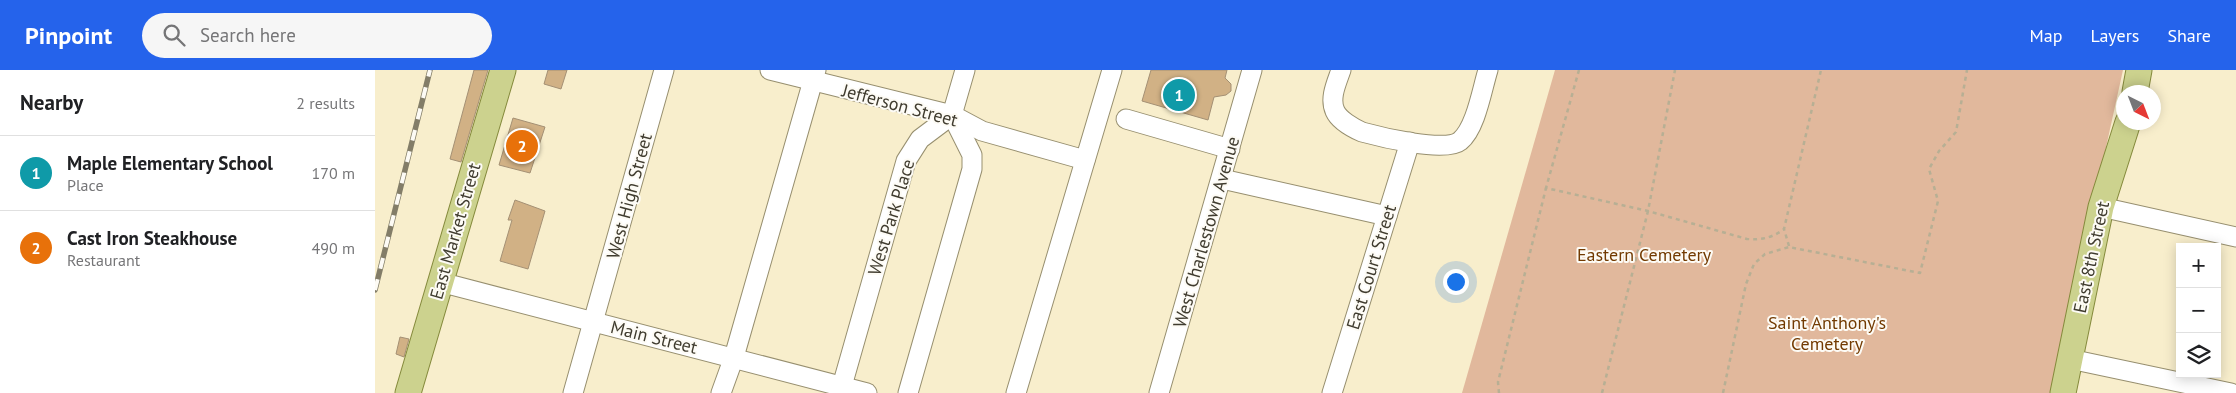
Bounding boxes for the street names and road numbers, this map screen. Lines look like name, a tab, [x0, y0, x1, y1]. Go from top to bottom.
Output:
street label: Jefferson Street	[839, 78, 960, 131]
street label: West High Street	[601, 131, 657, 261]
street label: West Charlestown Avenue	[1168, 134, 1244, 330]
street label: West Park Place	[862, 156, 920, 278]
street label: East Market Street	[425, 160, 485, 302]
street label: East 8th Street	[2068, 199, 2114, 315]
street label: East Court Street	[1341, 202, 1401, 332]
street label: Main Street	[608, 315, 700, 359]

